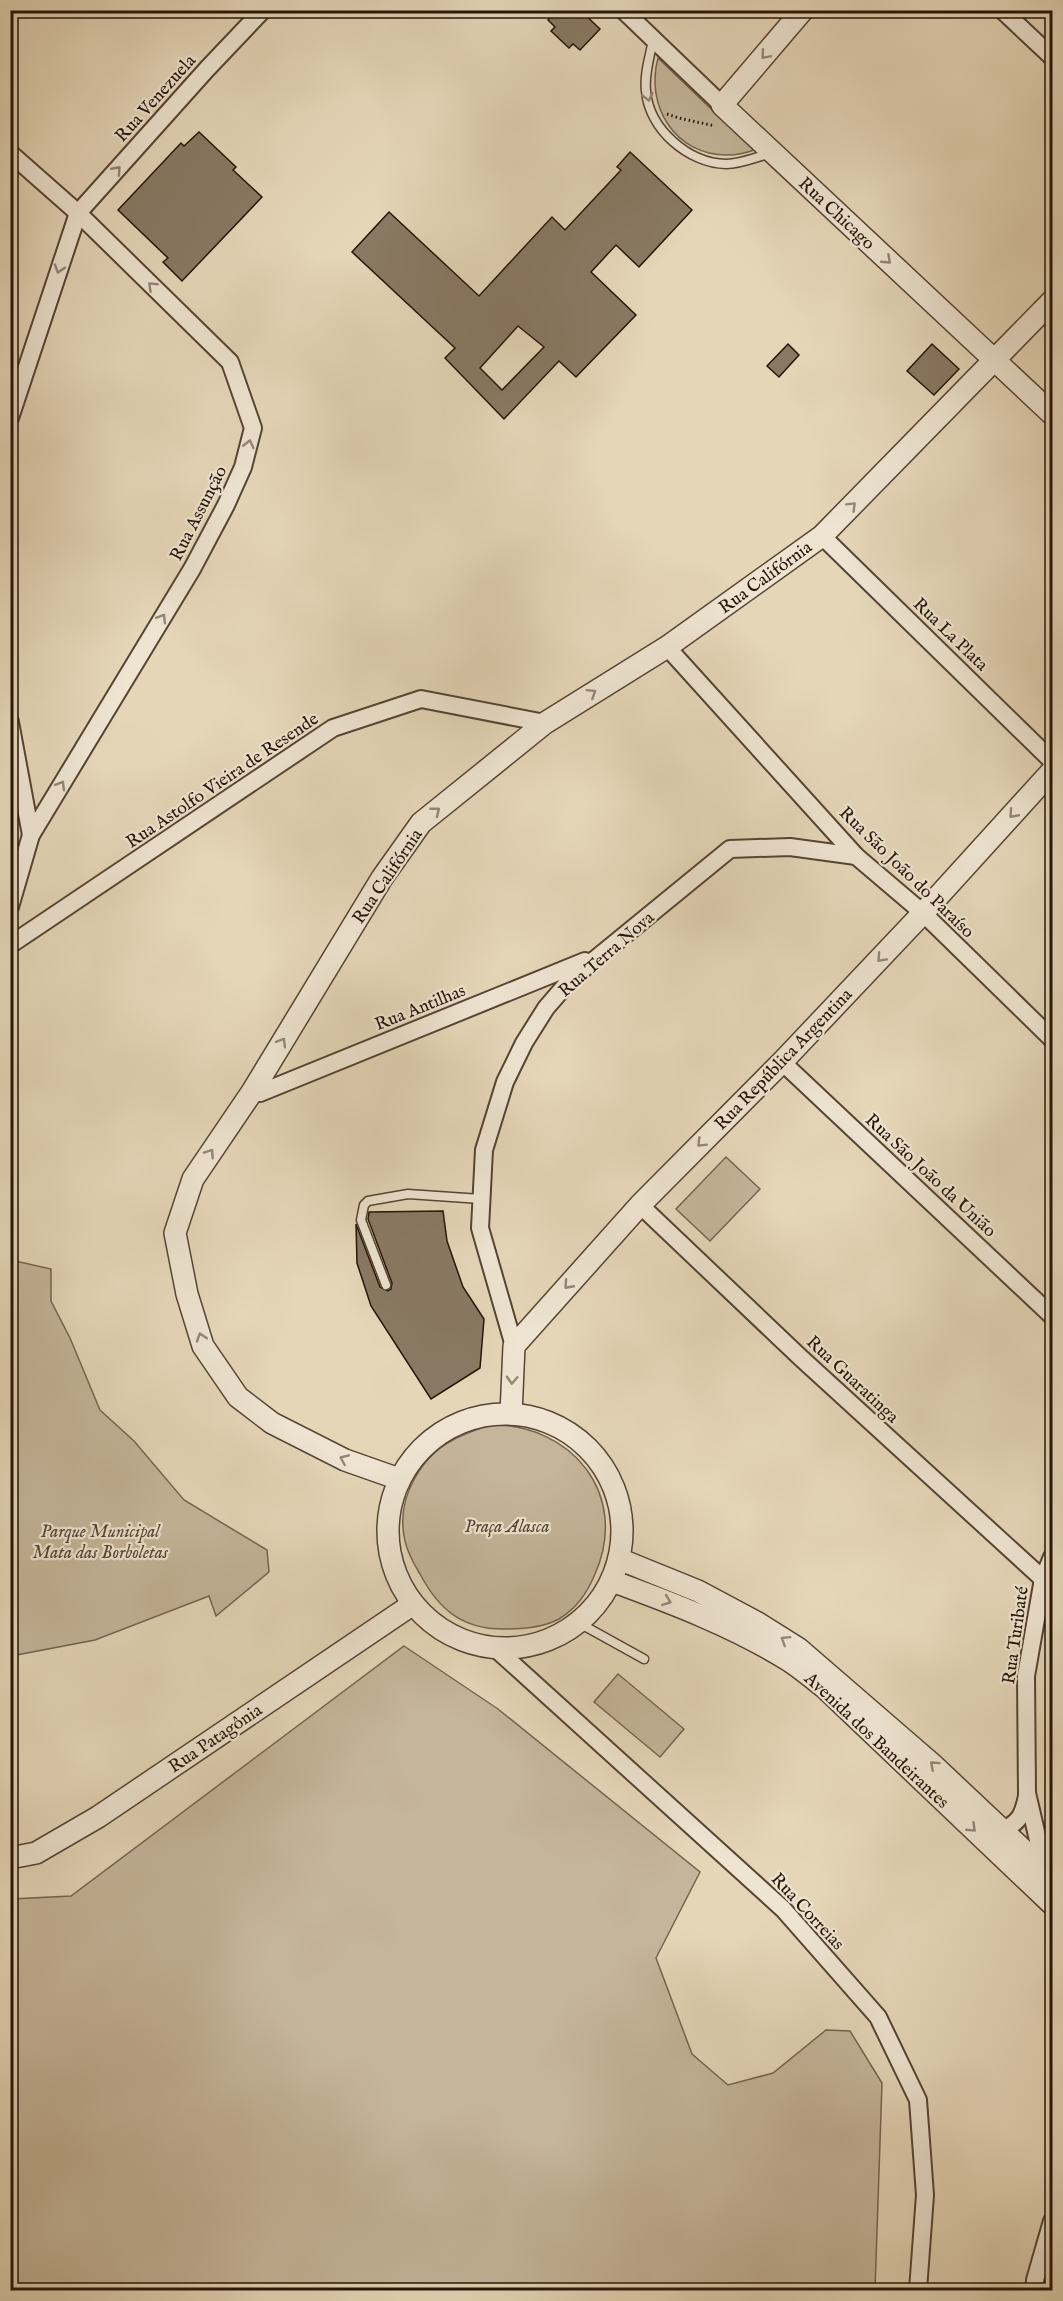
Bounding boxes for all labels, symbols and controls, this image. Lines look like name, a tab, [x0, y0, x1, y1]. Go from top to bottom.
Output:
one-way arrow	[761, 48, 772, 59]
street label: Rua Venezuela	[111, 50, 202, 148]
one-way arrow	[641, 92, 654, 102]
one-way arrow	[110, 166, 121, 176]
street label: Rua Chicago	[793, 173, 879, 256]
one-way arrow	[880, 253, 891, 264]
one-way arrow	[54, 263, 67, 274]
one-way arrow	[149, 282, 159, 293]
one-way arrow	[241, 439, 254, 449]
street label: Rua Assunção	[166, 462, 233, 565]
one-way arrow	[844, 503, 855, 514]
street label: Rua Califórnia	[715, 536, 817, 620]
street label: Rua La Plata	[907, 593, 993, 677]
one-way arrow	[155, 614, 167, 624]
one-way arrow	[586, 689, 596, 701]
street label: Rua Astolfo Vieira de Resende	[122, 708, 324, 854]
one-way arrow	[54, 781, 66, 791]
street label: Rua São João do Paraíso	[833, 802, 979, 944]
one-way arrow	[430, 807, 441, 818]
one-way arrow	[1009, 808, 1020, 818]
street label: Rua Califórnia	[348, 825, 429, 929]
street label: Rua Terra Nova	[554, 907, 660, 1003]
one-way arrow	[877, 951, 888, 961]
street label: Rua Antilhas	[372, 980, 469, 1037]
street label: Rua República Argentina	[710, 984, 858, 1136]
one-way arrow	[275, 1038, 287, 1048]
street label: Rua São João da União	[860, 1109, 1001, 1243]
one-way arrow	[698, 1136, 709, 1147]
one-way arrow	[203, 1149, 214, 1160]
one-way arrow	[564, 1278, 575, 1289]
street label: Rua Guaratinga	[801, 1331, 903, 1429]
one-way arrow	[195, 1332, 208, 1342]
one-way arrow	[506, 1375, 519, 1384]
one-way arrow	[340, 1454, 351, 1466]
park label: Praça Alasca	[465, 1516, 549, 1539]
park label: Parque Municipal Mata das Borboletas	[32, 1521, 169, 1565]
street label: Rua Turibaté	[998, 1585, 1035, 1686]
one-way arrow	[661, 1594, 671, 1607]
one-way arrow	[780, 1636, 791, 1647]
street label: Avenida dos Bandeirantes	[798, 1667, 953, 1814]
street label: Rua Patagônia	[165, 1699, 267, 1779]
one-way arrow	[930, 1761, 940, 1772]
one-way arrow	[964, 1820, 975, 1831]
street label: Rua Correias	[765, 1868, 849, 1956]

